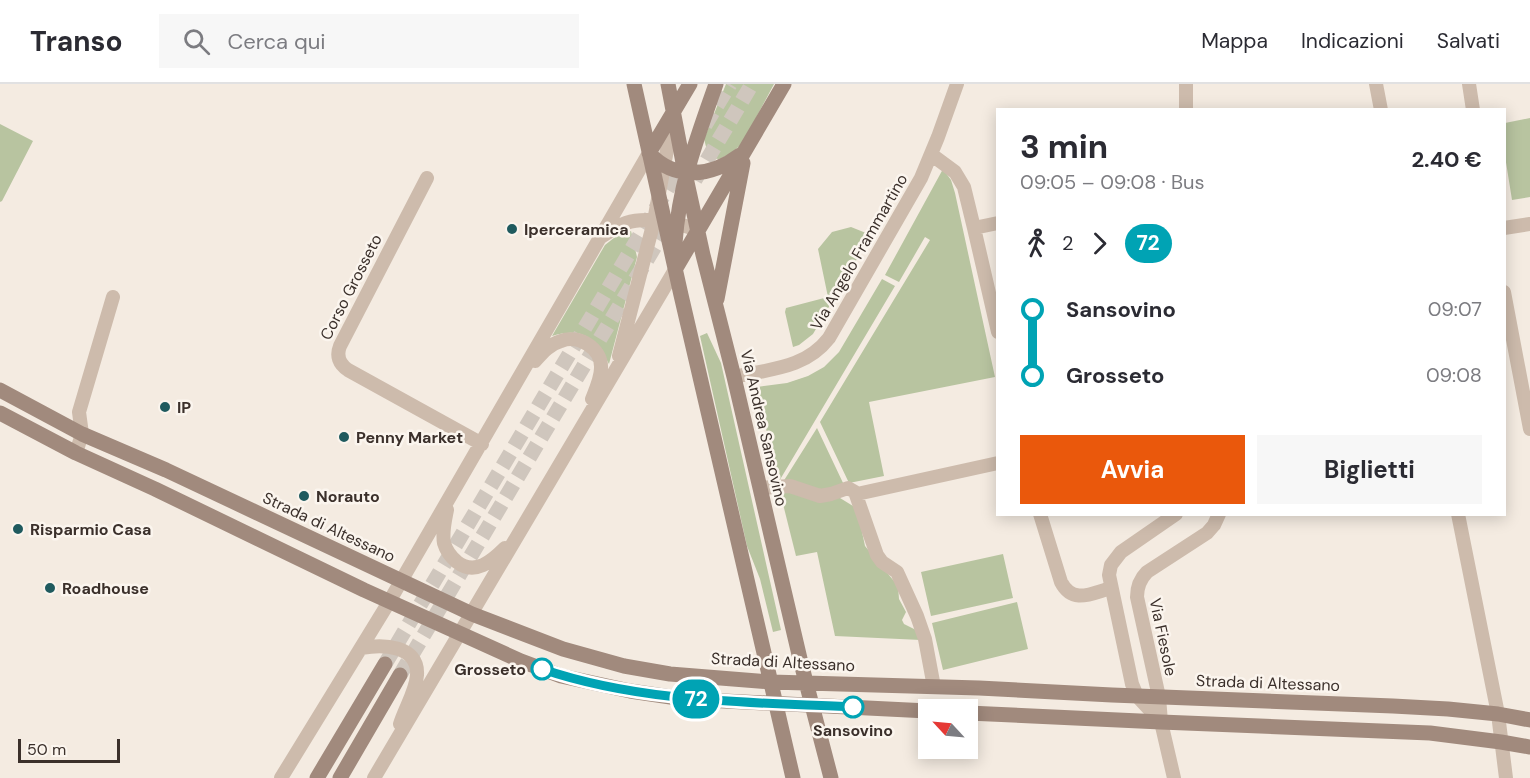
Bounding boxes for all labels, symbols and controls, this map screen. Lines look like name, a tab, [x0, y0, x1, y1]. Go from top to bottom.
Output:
search box	[159, 14, 579, 68]
text: Transo	[30, 23, 123, 60]
icon: search	[180, 25, 213, 58]
text: Cerca qui	[228, 27, 326, 56]
text: Mappa	[1201, 27, 1268, 55]
text: Indicazioni	[1301, 27, 1404, 55]
text: Salvati	[1437, 27, 1500, 55]
text: 3 min	[1020, 125, 1108, 168]
text: 2.40 €	[1411, 145, 1482, 174]
text: 09:05 – 09:08 · Bus	[1020, 169, 1204, 195]
street label: Via Angelo Frammartino	[806, 170, 912, 334]
place label: Iperceramica	[524, 219, 629, 240]
marker: Iperceramica	[505, 222, 519, 236]
icon: walk	[1020, 227, 1053, 260]
icon: forward	[1083, 227, 1116, 260]
text: 72	[1137, 229, 1160, 257]
street label: Corso Grosseto	[315, 230, 387, 344]
text: 2	[1062, 230, 1074, 256]
text: Sansovino	[1066, 295, 1176, 324]
text: 09:07	[1428, 296, 1482, 322]
street label: Via Andrea Sansovino	[736, 348, 792, 508]
text: Grosseto	[1066, 361, 1165, 390]
text: 09:08	[1426, 362, 1482, 388]
place label: IP	[177, 397, 191, 418]
marker: IP	[158, 400, 172, 414]
place label: Penny Market	[356, 427, 463, 448]
marker: Penny Market	[337, 430, 351, 444]
button: Avvia	[1020, 435, 1245, 504]
button: Biglietti	[1257, 435, 1482, 504]
place label: Norauto	[316, 486, 380, 507]
street label: Strada di Altessano	[259, 487, 399, 567]
marker: Norauto	[297, 489, 311, 503]
place label: Risparmio Casa	[30, 519, 151, 540]
marker: Risparmio Casa	[11, 522, 25, 536]
place label: Roadhouse	[62, 578, 149, 599]
marker: Roadhouse	[43, 581, 57, 595]
street label: Via Fiesole	[1144, 596, 1182, 678]
street label: Strada di Altessano	[711, 648, 855, 676]
marker: Grosseto	[531, 658, 553, 680]
place label: Grosseto	[454, 659, 526, 680]
street label: Strada di Altessano	[1196, 670, 1340, 696]
line badge: 72	[669, 680, 723, 718]
text: 72	[684, 685, 708, 713]
marker: Sansovino	[842, 696, 864, 718]
north arrow	[918, 699, 978, 759]
map controls	[918, 699, 978, 759]
place label: Sansovino	[813, 720, 893, 741]
scale bar	[18, 736, 120, 764]
text: 50 m	[27, 739, 66, 760]

